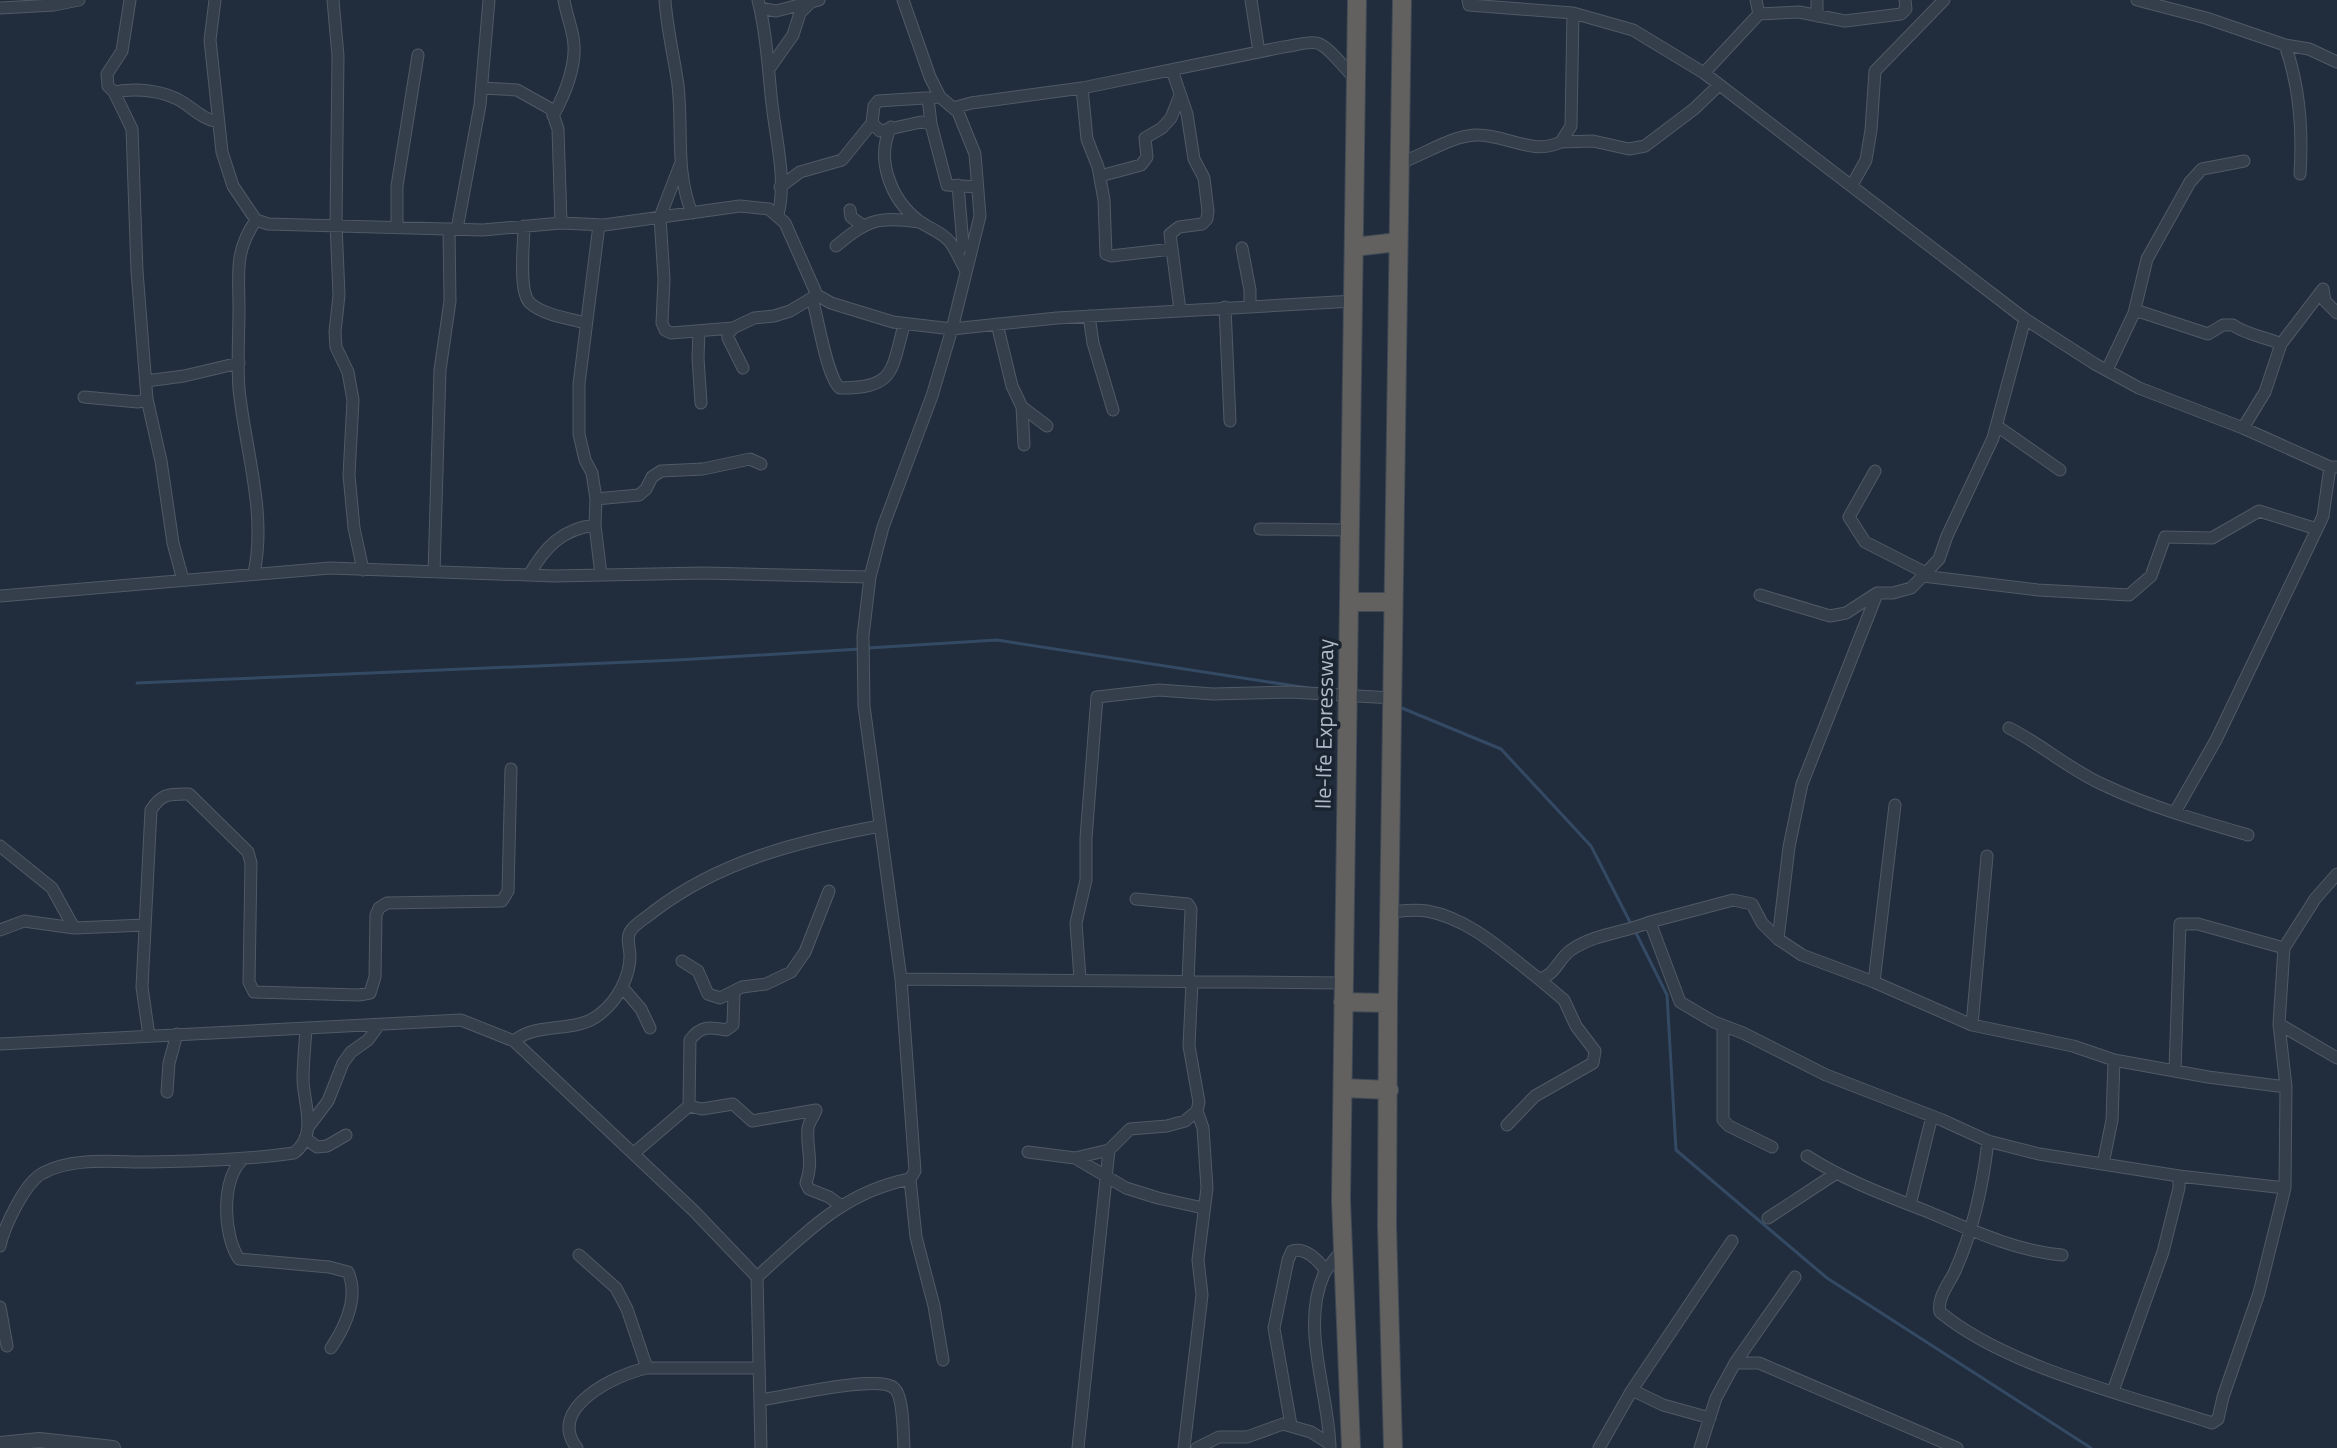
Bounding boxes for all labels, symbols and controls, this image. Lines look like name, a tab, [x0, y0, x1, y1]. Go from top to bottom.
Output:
street label: Ile-Ife Expressway	[1306, 638, 1342, 810]

